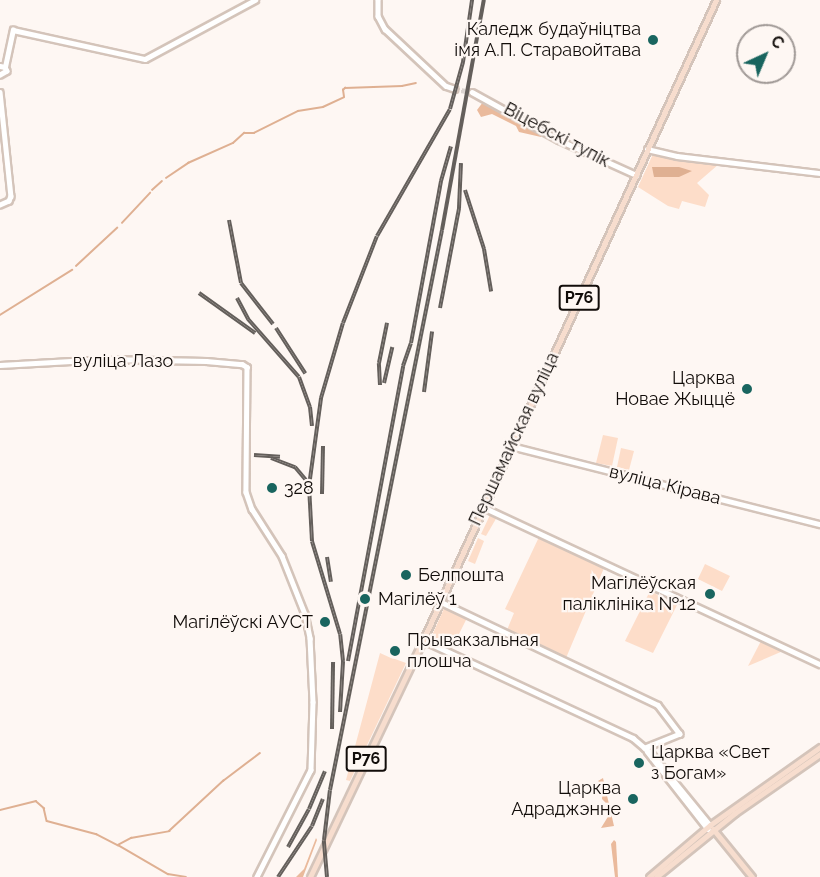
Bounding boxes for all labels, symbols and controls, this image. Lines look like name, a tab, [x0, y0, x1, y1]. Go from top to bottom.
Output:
place label: Каледж будаўніцтва імя А.П. Старавойтава	[454, 19, 641, 62]
north arrow	[736, 24, 796, 84]
text: С	[767, 31, 788, 53]
marker: Каледж будаўніцтва імя А.П. Старавойтава	[646, 33, 660, 47]
street label: Віцебскі тупік	[500, 98, 614, 172]
road number: Р76	[558, 285, 600, 311]
street label: Першамайская вуліца	[464, 349, 564, 529]
street label: вуліца Лазо	[73, 350, 173, 372]
place label: Царква Новае Жыццё	[615, 368, 735, 410]
marker: Царква Новае Жыццё	[740, 382, 754, 396]
street label: вуліца Кірава	[607, 461, 723, 509]
place label: 328	[284, 477, 314, 499]
marker: 328	[265, 481, 279, 495]
place label: Белпошта	[418, 564, 504, 586]
marker: Белпошта	[399, 568, 413, 582]
place label: Магілёўская паліклініка №12	[563, 573, 696, 616]
marker: Магілёўская паліклініка №12	[701, 585, 719, 603]
place label: Магілёў 1	[378, 588, 457, 610]
marker: Магілёў 1	[356, 590, 374, 608]
place label: Магілёўскі АУСТ	[172, 611, 313, 633]
marker: Магілёўскі АУСТ	[318, 615, 332, 629]
place label: Прывакзальная плошча	[407, 630, 539, 672]
marker: Прывакзальная плошча	[388, 644, 402, 658]
place label: Царква «Свет з Богам»	[651, 742, 770, 784]
road number: Р76	[345, 746, 387, 772]
marker: Царква «Свет з Богам»	[632, 756, 646, 770]
place label: Царква Адраджэнне	[511, 778, 621, 820]
marker: Царква Адраджэнне	[626, 792, 640, 806]

